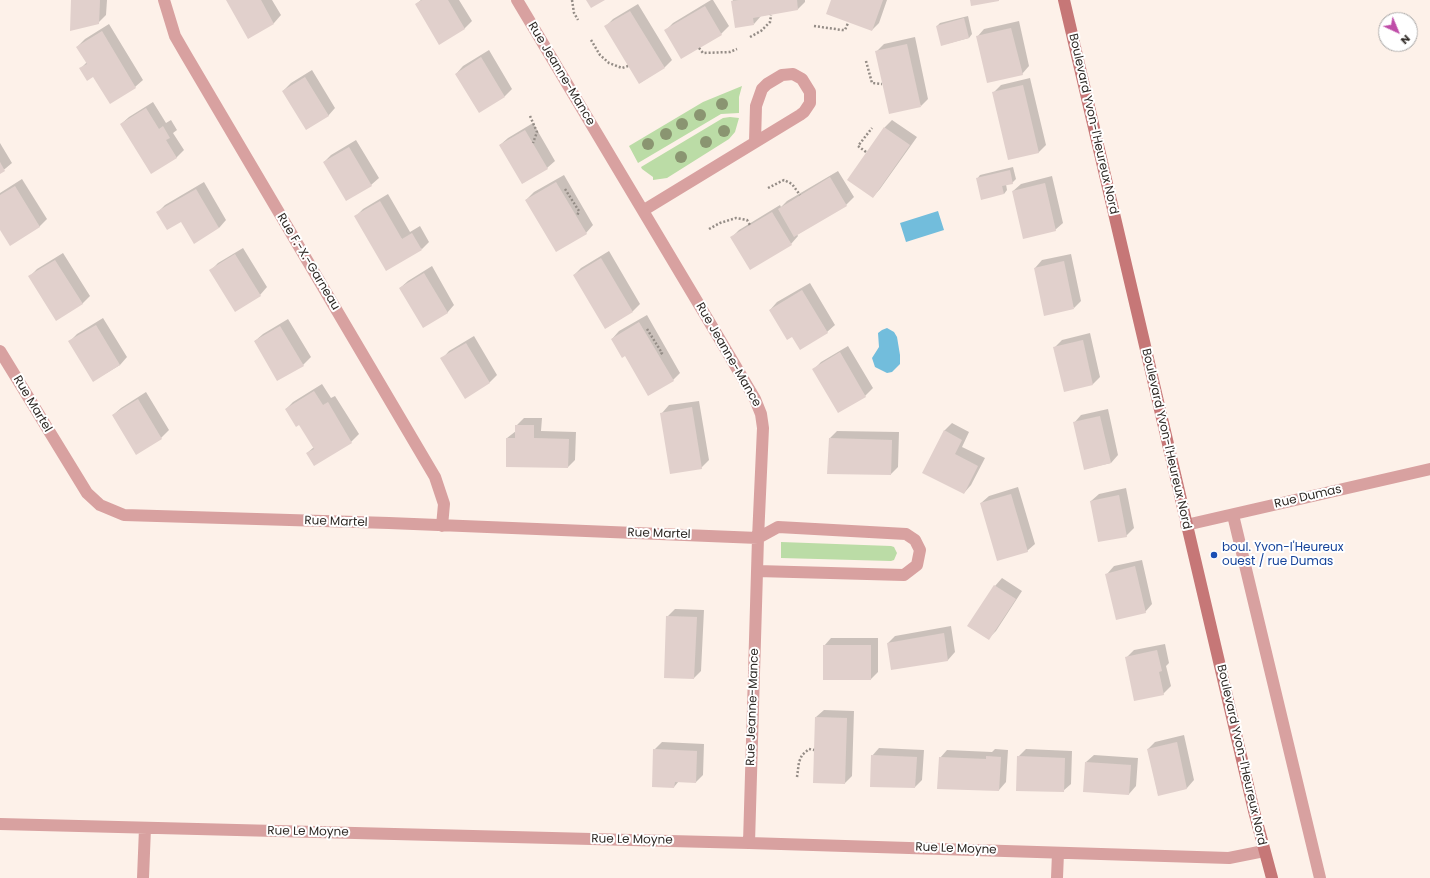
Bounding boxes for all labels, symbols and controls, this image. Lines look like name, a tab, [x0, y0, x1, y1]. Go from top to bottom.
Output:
north arrow	[1378, 12, 1418, 52]
street label: Rue Jeanne-Mance	[524, 20, 598, 128]
text: N	[1397, 31, 1414, 49]
street label: Boulevard Yvon-l'Heureux Nord	[1065, 32, 1121, 216]
street label: Rue F.-X.-Garneau	[273, 211, 343, 313]
street label: Rue Jeanne-Mance	[692, 300, 764, 410]
street label: Boulevard Yvon-l'Heureux Nord	[1138, 347, 1194, 531]
street label: Rue Martel	[10, 373, 54, 435]
street label: Rue Dumas	[1273, 482, 1343, 512]
street label: Rue Martel	[304, 514, 368, 530]
street label: Rue Martel	[627, 526, 691, 542]
place label: boul. Yvon-l'Heureux ouest / rue Dumas	[1222, 541, 1343, 569]
marker: boul. Yvon-l'Heureux ouest / rue Dumas	[1209, 550, 1219, 560]
street label: Rue Jeanne-Mance	[744, 648, 762, 766]
street label: Boulevard Yvon-l'Heureux Nord	[1213, 663, 1269, 847]
street label: Rue Le Moyne	[267, 824, 349, 840]
street label: Rue Le Moyne	[591, 832, 673, 848]
street label: Rue Le Moyne	[915, 840, 997, 858]

